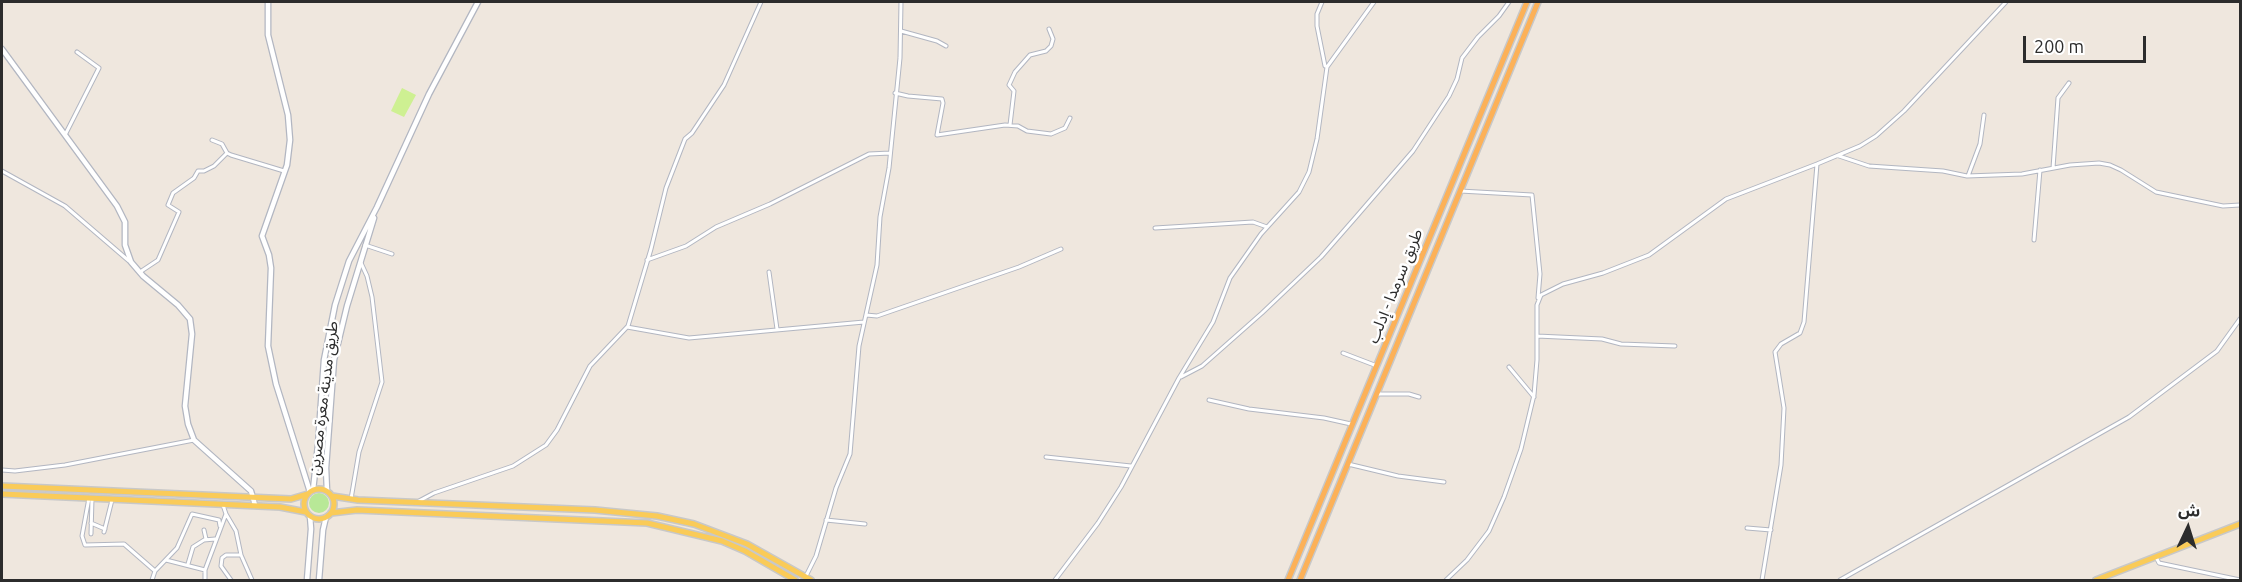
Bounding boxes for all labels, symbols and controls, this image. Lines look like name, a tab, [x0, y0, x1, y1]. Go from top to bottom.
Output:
scale bar	[2026, 24, 2149, 62]
text: 200 m	[2034, 36, 2084, 56]
street label: طريق سرمدا - إدلب	[1363, 226, 1427, 346]
street label: طريق مدينة معرة مصرين	[304, 320, 342, 476]
north arrow	[2158, 498, 2218, 558]
text: ش	[2178, 500, 2201, 520]

